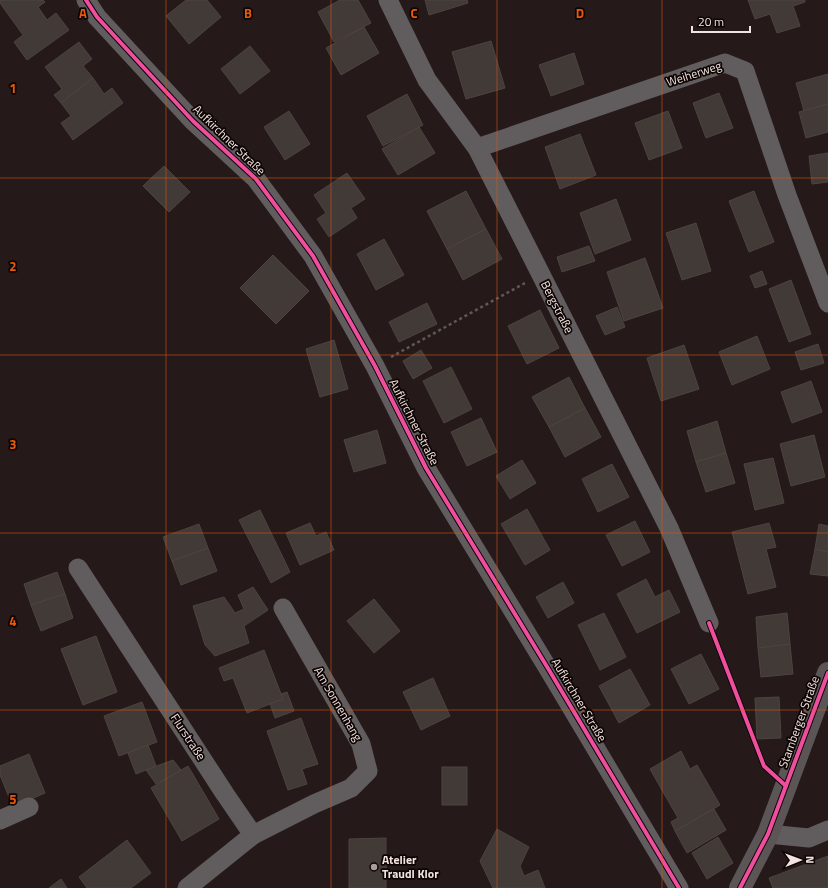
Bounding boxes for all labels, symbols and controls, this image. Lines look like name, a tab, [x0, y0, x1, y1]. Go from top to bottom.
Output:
text: A	[79, 3, 87, 23]
text: B	[244, 3, 252, 23]
text: C	[410, 3, 418, 23]
text: D	[576, 3, 584, 23]
scale bar	[692, 8, 750, 34]
text: 20 m	[698, 12, 724, 31]
street label: Weiherweg	[664, 56, 724, 91]
text: 1	[9, 78, 17, 98]
street label: Aufkirchner Straße	[189, 100, 270, 179]
text: 2	[9, 256, 17, 276]
street label: Bergstraße	[536, 277, 579, 336]
street label: Aufkirchner Straße	[385, 375, 444, 468]
text: 3	[9, 434, 17, 454]
text: 4	[9, 611, 17, 631]
street label: Aufkirchner Straße	[547, 654, 612, 745]
street label: Am Sonnenhang	[309, 663, 367, 744]
street label: Starnberger Straße	[773, 673, 824, 770]
street label: Flurstraße	[166, 710, 211, 764]
text: 5	[9, 789, 17, 809]
north arrow	[780, 840, 820, 880]
place label: Atelier Traudl Klor	[382, 850, 439, 883]
text: N	[802, 856, 818, 864]
marker: Atelier Traudl Klor	[369, 862, 379, 872]

